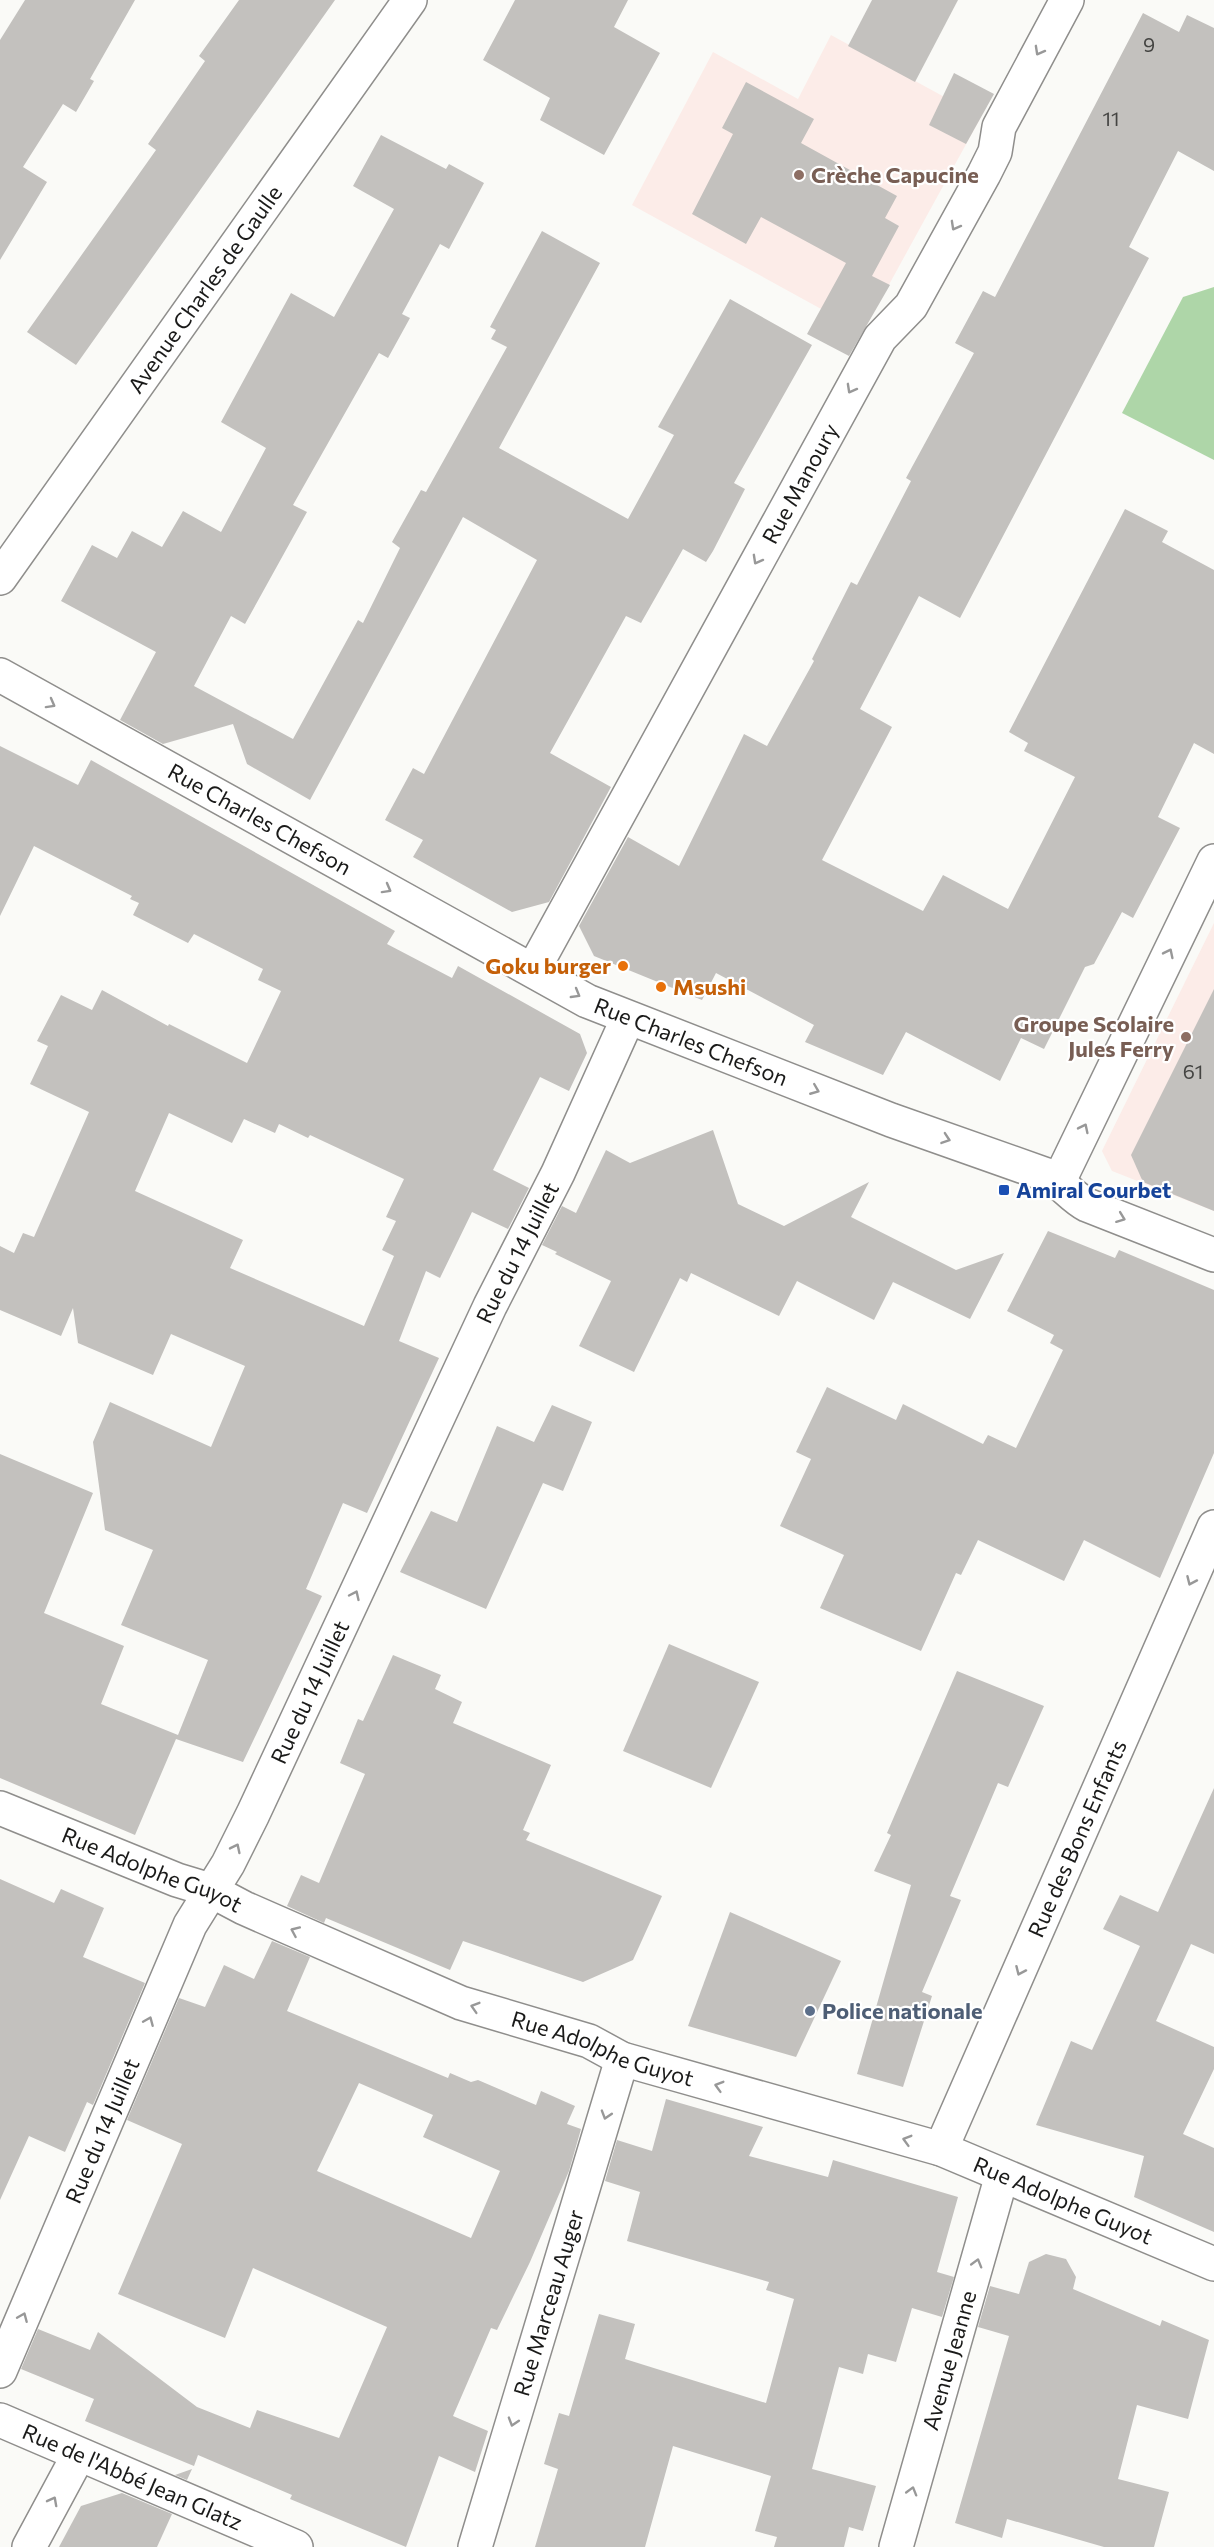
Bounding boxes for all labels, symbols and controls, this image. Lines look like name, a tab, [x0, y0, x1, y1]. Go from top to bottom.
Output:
house number: 9	[1143, 32, 1155, 56]
one-way arrow	[1034, 45, 1046, 55]
house number: 11	[1102, 106, 1120, 130]
place label: Crèche Capucine	[811, 161, 979, 188]
marker: Crèche Capucine	[792, 168, 806, 182]
street label: Avenue Charles de Gaulle	[122, 180, 287, 398]
one-way arrow	[951, 220, 962, 230]
one-way arrow	[847, 383, 858, 393]
street label: Rue Manoury	[756, 418, 844, 548]
one-way arrow	[753, 554, 764, 564]
one-way arrow	[44, 697, 55, 708]
street label: Rue Charles Chefson	[164, 757, 356, 880]
one-way arrow	[381, 882, 391, 893]
one-way arrow	[1162, 948, 1174, 959]
place label: Goku burger	[485, 952, 611, 979]
marker: Goku burger	[616, 959, 630, 973]
place label: Msushi	[673, 973, 746, 1000]
marker: Msushi	[654, 980, 668, 994]
one-way arrow	[570, 987, 580, 998]
street label: Rue Charles Chefson	[590, 991, 792, 1091]
place label: Groupe Scolaire Jules Ferry	[1014, 1010, 1174, 1062]
marker: Groupe Scolaire Jules Ferry	[1179, 1030, 1193, 1044]
house number: 61	[1183, 1059, 1203, 1083]
one-way arrow	[809, 1083, 820, 1095]
one-way arrow	[1076, 1124, 1088, 1135]
one-way arrow	[940, 1132, 951, 1145]
place label: Amiral Courbet	[1016, 1176, 1171, 1203]
street label: Rue du 14 Juillet	[470, 1177, 564, 1327]
marker: Amiral Courbet	[997, 1183, 1011, 1197]
one-way arrow	[1115, 1211, 1126, 1223]
one-way arrow	[1186, 1575, 1198, 1586]
one-way arrow	[347, 1591, 359, 1602]
street label: Rue du 14 Juillet	[264, 1616, 354, 1768]
street label: Rue des Bons Enfants	[1022, 1736, 1132, 1941]
street label: Rue Adolphe Guyot	[58, 1821, 247, 1918]
one-way arrow	[228, 1843, 240, 1854]
one-way arrow	[291, 1926, 302, 1938]
one-way arrow	[1015, 1965, 1027, 1976]
place label: Police nationale	[822, 1997, 982, 2024]
one-way arrow	[470, 2002, 481, 2014]
marker: Police nationale	[803, 2004, 817, 2018]
street label: Rue Adolphe Guyot	[508, 2005, 697, 2092]
one-way arrow	[142, 2017, 154, 2028]
street label: Rue du 14 Juillet	[59, 2054, 145, 2207]
one-way arrow	[715, 2081, 725, 2094]
one-way arrow	[601, 2109, 613, 2120]
one-way arrow	[902, 2135, 913, 2147]
street label: Rue Adolphe Guyot	[970, 2150, 1157, 2250]
street label: Rue Marceau Auger	[507, 2206, 589, 2399]
one-way arrow	[970, 2258, 982, 2269]
street label: Avenue Jeanne	[916, 2287, 981, 2433]
one-way arrow	[16, 2312, 28, 2323]
one-way arrow	[508, 2416, 520, 2427]
street label: Rue de l'Abbé Jean Glatz	[18, 2417, 247, 2535]
one-way arrow	[905, 2486, 917, 2497]
one-way arrow	[46, 2497, 58, 2508]

